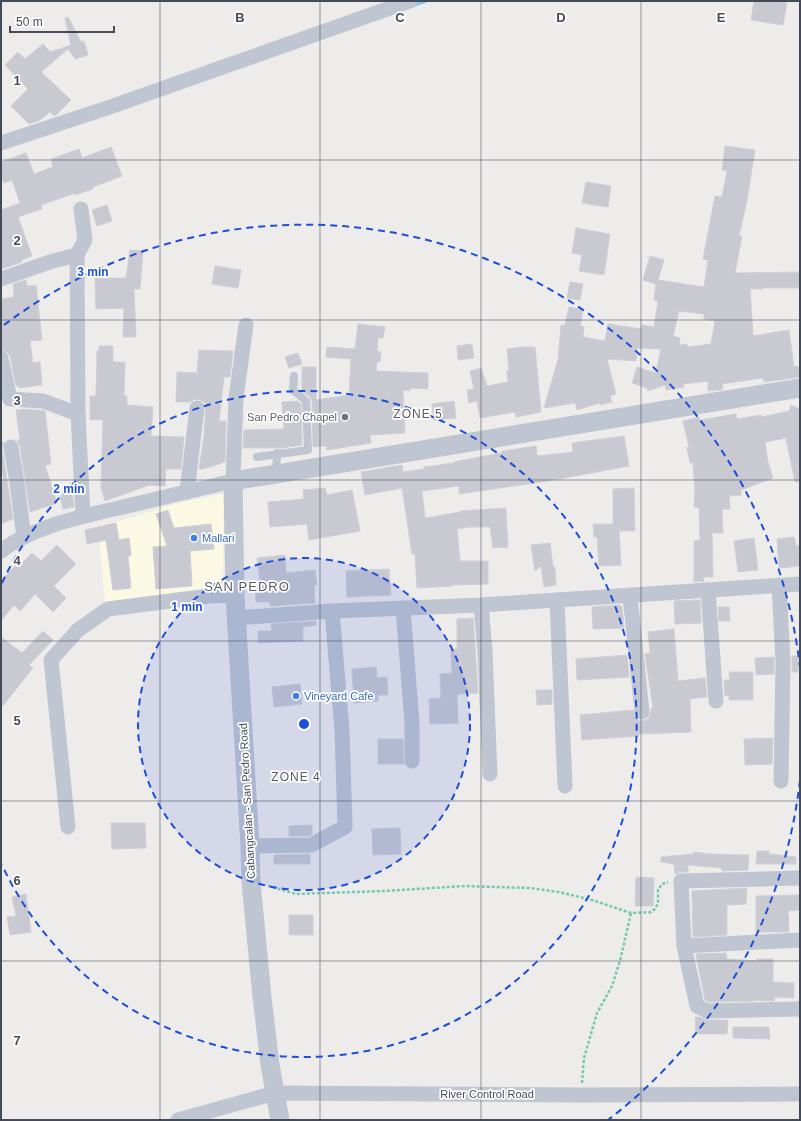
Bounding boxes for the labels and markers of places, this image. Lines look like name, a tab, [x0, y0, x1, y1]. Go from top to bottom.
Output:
place label: San Pedro Chapel	[247, 411, 337, 423]
marker: San Pedro Chapel	[340, 412, 350, 422]
place label: Mallari	[202, 532, 234, 544]
marker: Mallari	[189, 533, 199, 543]
place label: Vineyard Cafe	[304, 690, 374, 702]
marker: Vineyard Cafe	[291, 691, 301, 701]
centre of rings	[297, 717, 311, 731]

